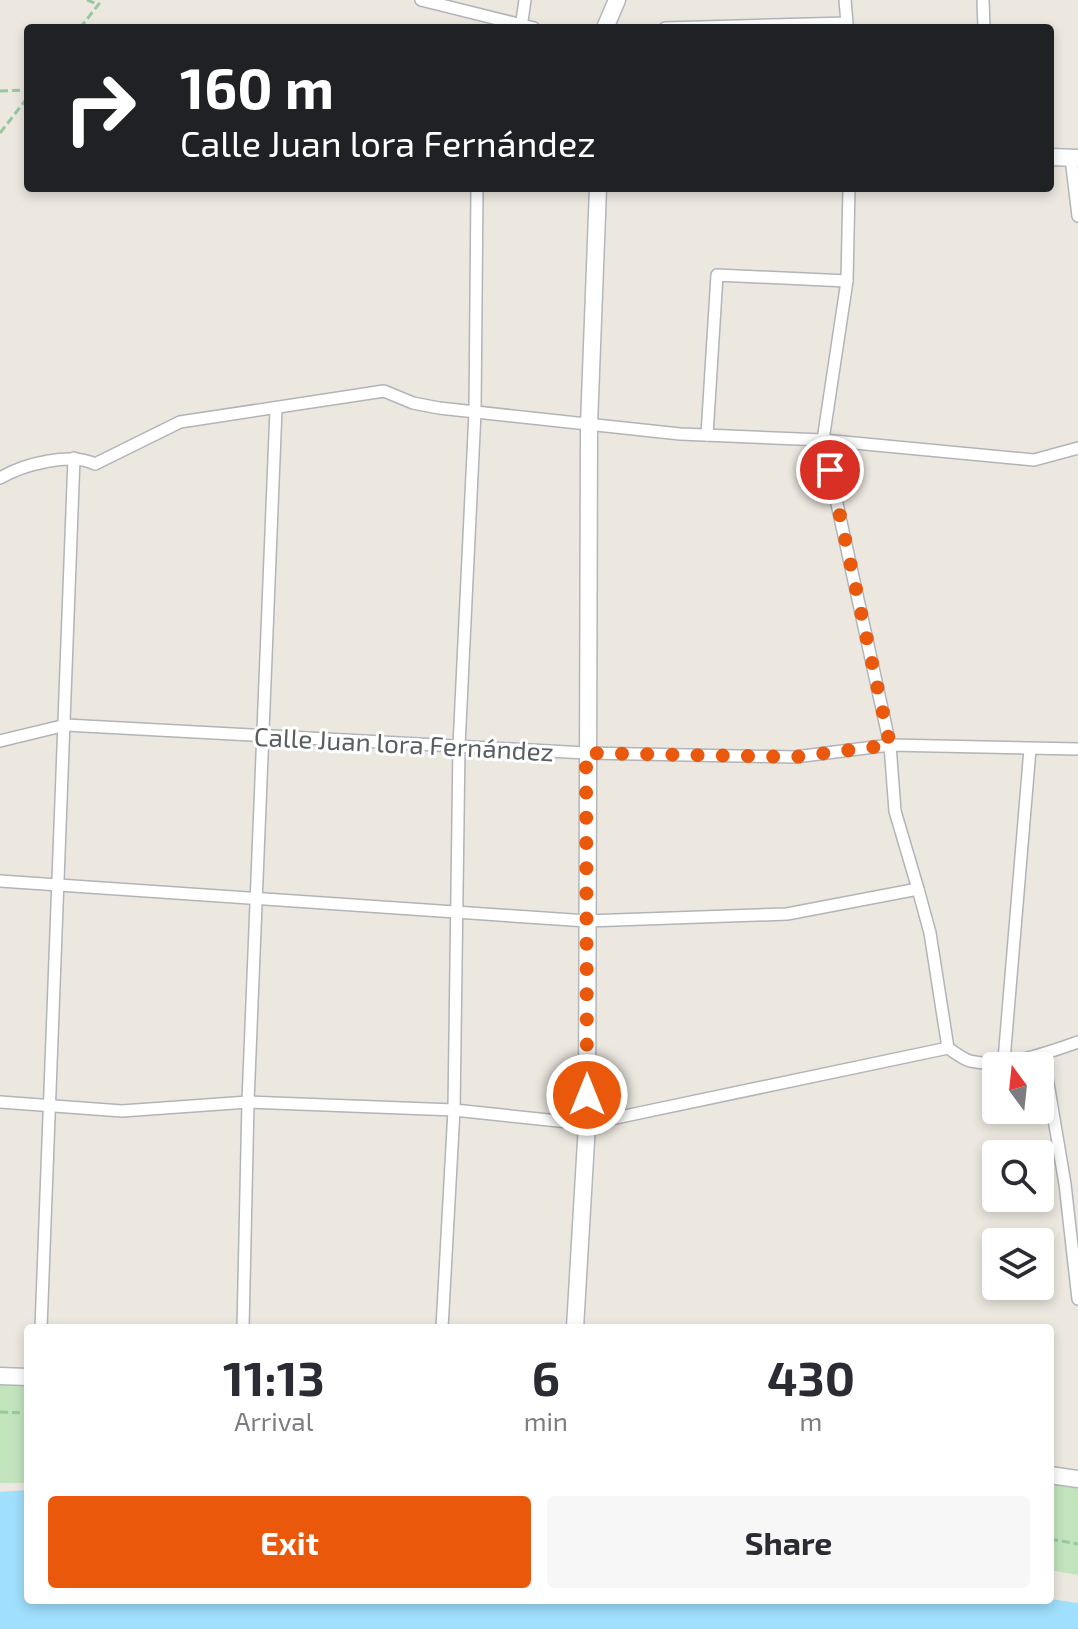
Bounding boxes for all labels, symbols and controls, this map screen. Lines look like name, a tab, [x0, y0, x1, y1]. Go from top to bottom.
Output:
text: 160 m	[180, 53, 334, 120]
icon: right	[48, 56, 152, 160]
text: Calle Juan lora Fernández	[180, 121, 596, 164]
pin	[796, 436, 864, 504]
icon: arrive	[808, 448, 852, 492]
street label: Calle Juan lora Fernández	[253, 720, 555, 766]
north arrow	[982, 1052, 1054, 1124]
map controls	[982, 1052, 1054, 1300]
position arrow	[545, 1053, 629, 1137]
button: search	[982, 1140, 1054, 1212]
button: layers	[982, 1228, 1054, 1300]
text: 11:13	[223, 1348, 325, 1406]
text: 6	[532, 1348, 560, 1406]
text: 430	[767, 1348, 855, 1406]
text: Arrival	[234, 1405, 313, 1436]
text: min	[524, 1405, 568, 1436]
text: m	[800, 1405, 822, 1436]
button: Exit	[48, 1496, 531, 1588]
button: Share	[547, 1496, 1030, 1588]

